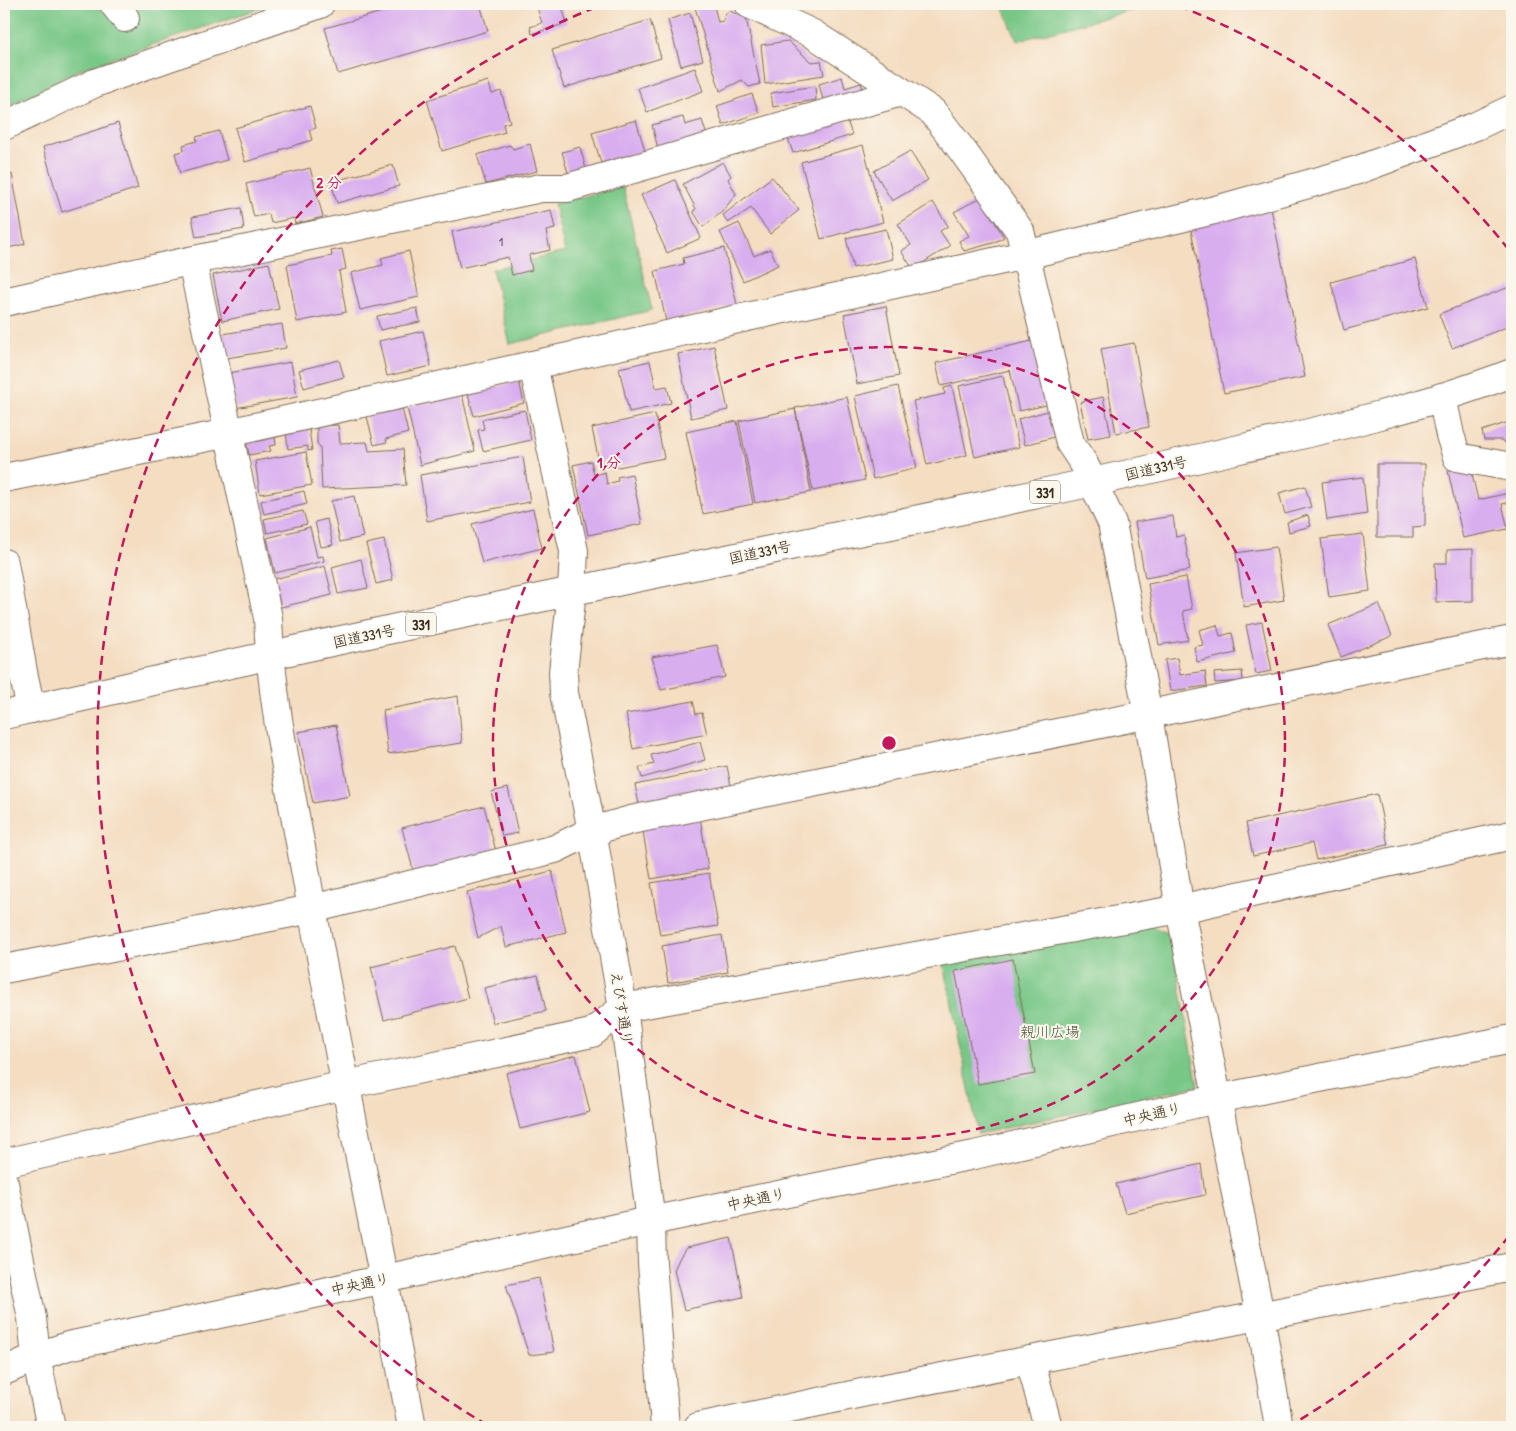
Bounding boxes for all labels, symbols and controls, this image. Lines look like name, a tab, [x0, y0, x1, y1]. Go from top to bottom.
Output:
text: 2 分	[316, 172, 342, 193]
house number: 1	[499, 233, 503, 250]
street label: 国道331号	[1123, 451, 1189, 485]
text: 1 分	[597, 452, 621, 473]
road number: 331	[1030, 481, 1060, 504]
street label: 国道331号	[727, 535, 793, 569]
road number: 331	[406, 612, 436, 636]
street label: 国道331号	[331, 619, 397, 653]
centre of rings	[880, 734, 898, 752]
street label: えびす通り	[606, 969, 638, 1047]
park label: 親川広場	[1020, 1021, 1080, 1042]
street label: 中央通り	[1120, 1097, 1184, 1131]
street label: 中央通り	[724, 1182, 788, 1216]
street label: 中央通り	[328, 1267, 392, 1301]

